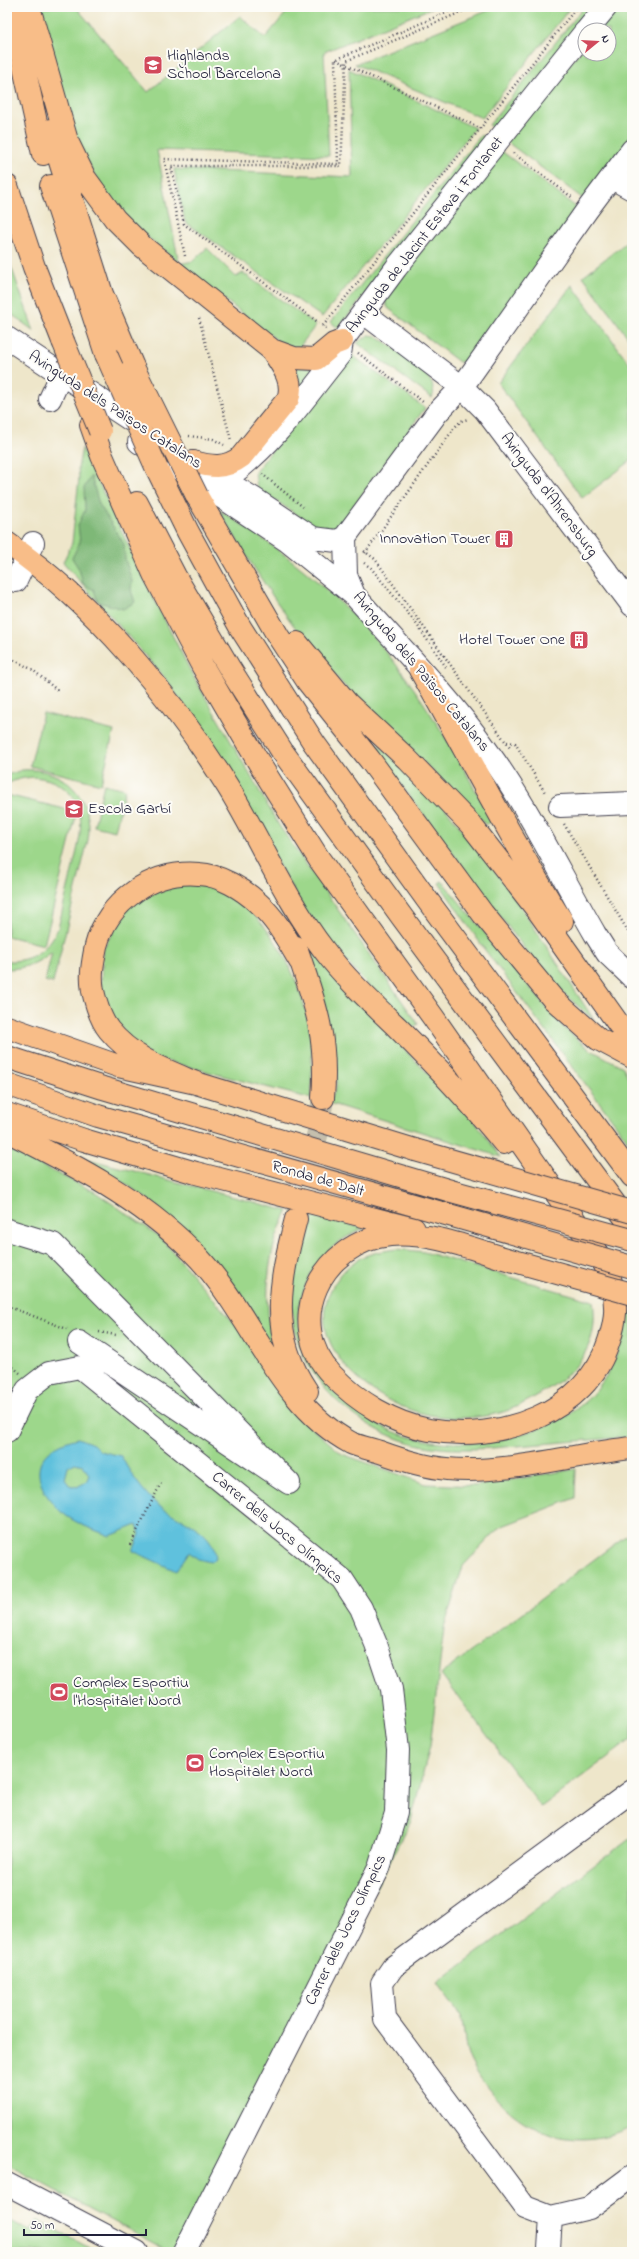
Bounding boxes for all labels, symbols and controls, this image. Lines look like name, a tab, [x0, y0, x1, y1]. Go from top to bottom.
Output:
north arrow	[577, 22, 617, 62]
text: N	[597, 33, 614, 45]
place label: Highlands School Barcelona	[167, 44, 281, 86]
school or university icon: Highlands School Barcelona	[142, 54, 164, 76]
street label: Avinguda de Jacint Esteva i Fontanet	[340, 131, 510, 339]
street label: Avinguda dels Països Catalans	[23, 345, 207, 475]
street label: Avinguda d'Ahrensburg	[494, 428, 604, 562]
place label: Innovation Tower	[379, 527, 490, 551]
building icon: Innovation Tower	[493, 528, 515, 550]
street label: Avinguda dels Països Catalans	[347, 587, 495, 757]
place label: Hotel Tower One	[459, 628, 566, 652]
building icon: Hotel Tower One	[568, 629, 590, 651]
place label: Escola Garbí	[88, 797, 171, 821]
school or university icon: Escola Garbí	[63, 798, 85, 820]
street label: Ronda de Dalt	[269, 1154, 368, 1204]
street label: Carrer dels Jocs Olímpics	[206, 1466, 348, 1590]
place label: Complex Esportiu l'Hospitalet Nord	[73, 1671, 189, 1713]
sports icon: Complex Esportiu l'Hospitalet Nord	[48, 1681, 70, 1703]
place label: Complex Esportiu Hospitalet Nord	[209, 1742, 325, 1784]
sports icon: Complex Esportiu Hospitalet Nord	[184, 1752, 206, 1774]
street label: Carrer dels Jocs Olímpics	[299, 1851, 393, 2009]
scale bar	[24, 2211, 146, 2237]
text: 50 m	[30, 2217, 54, 2235]

